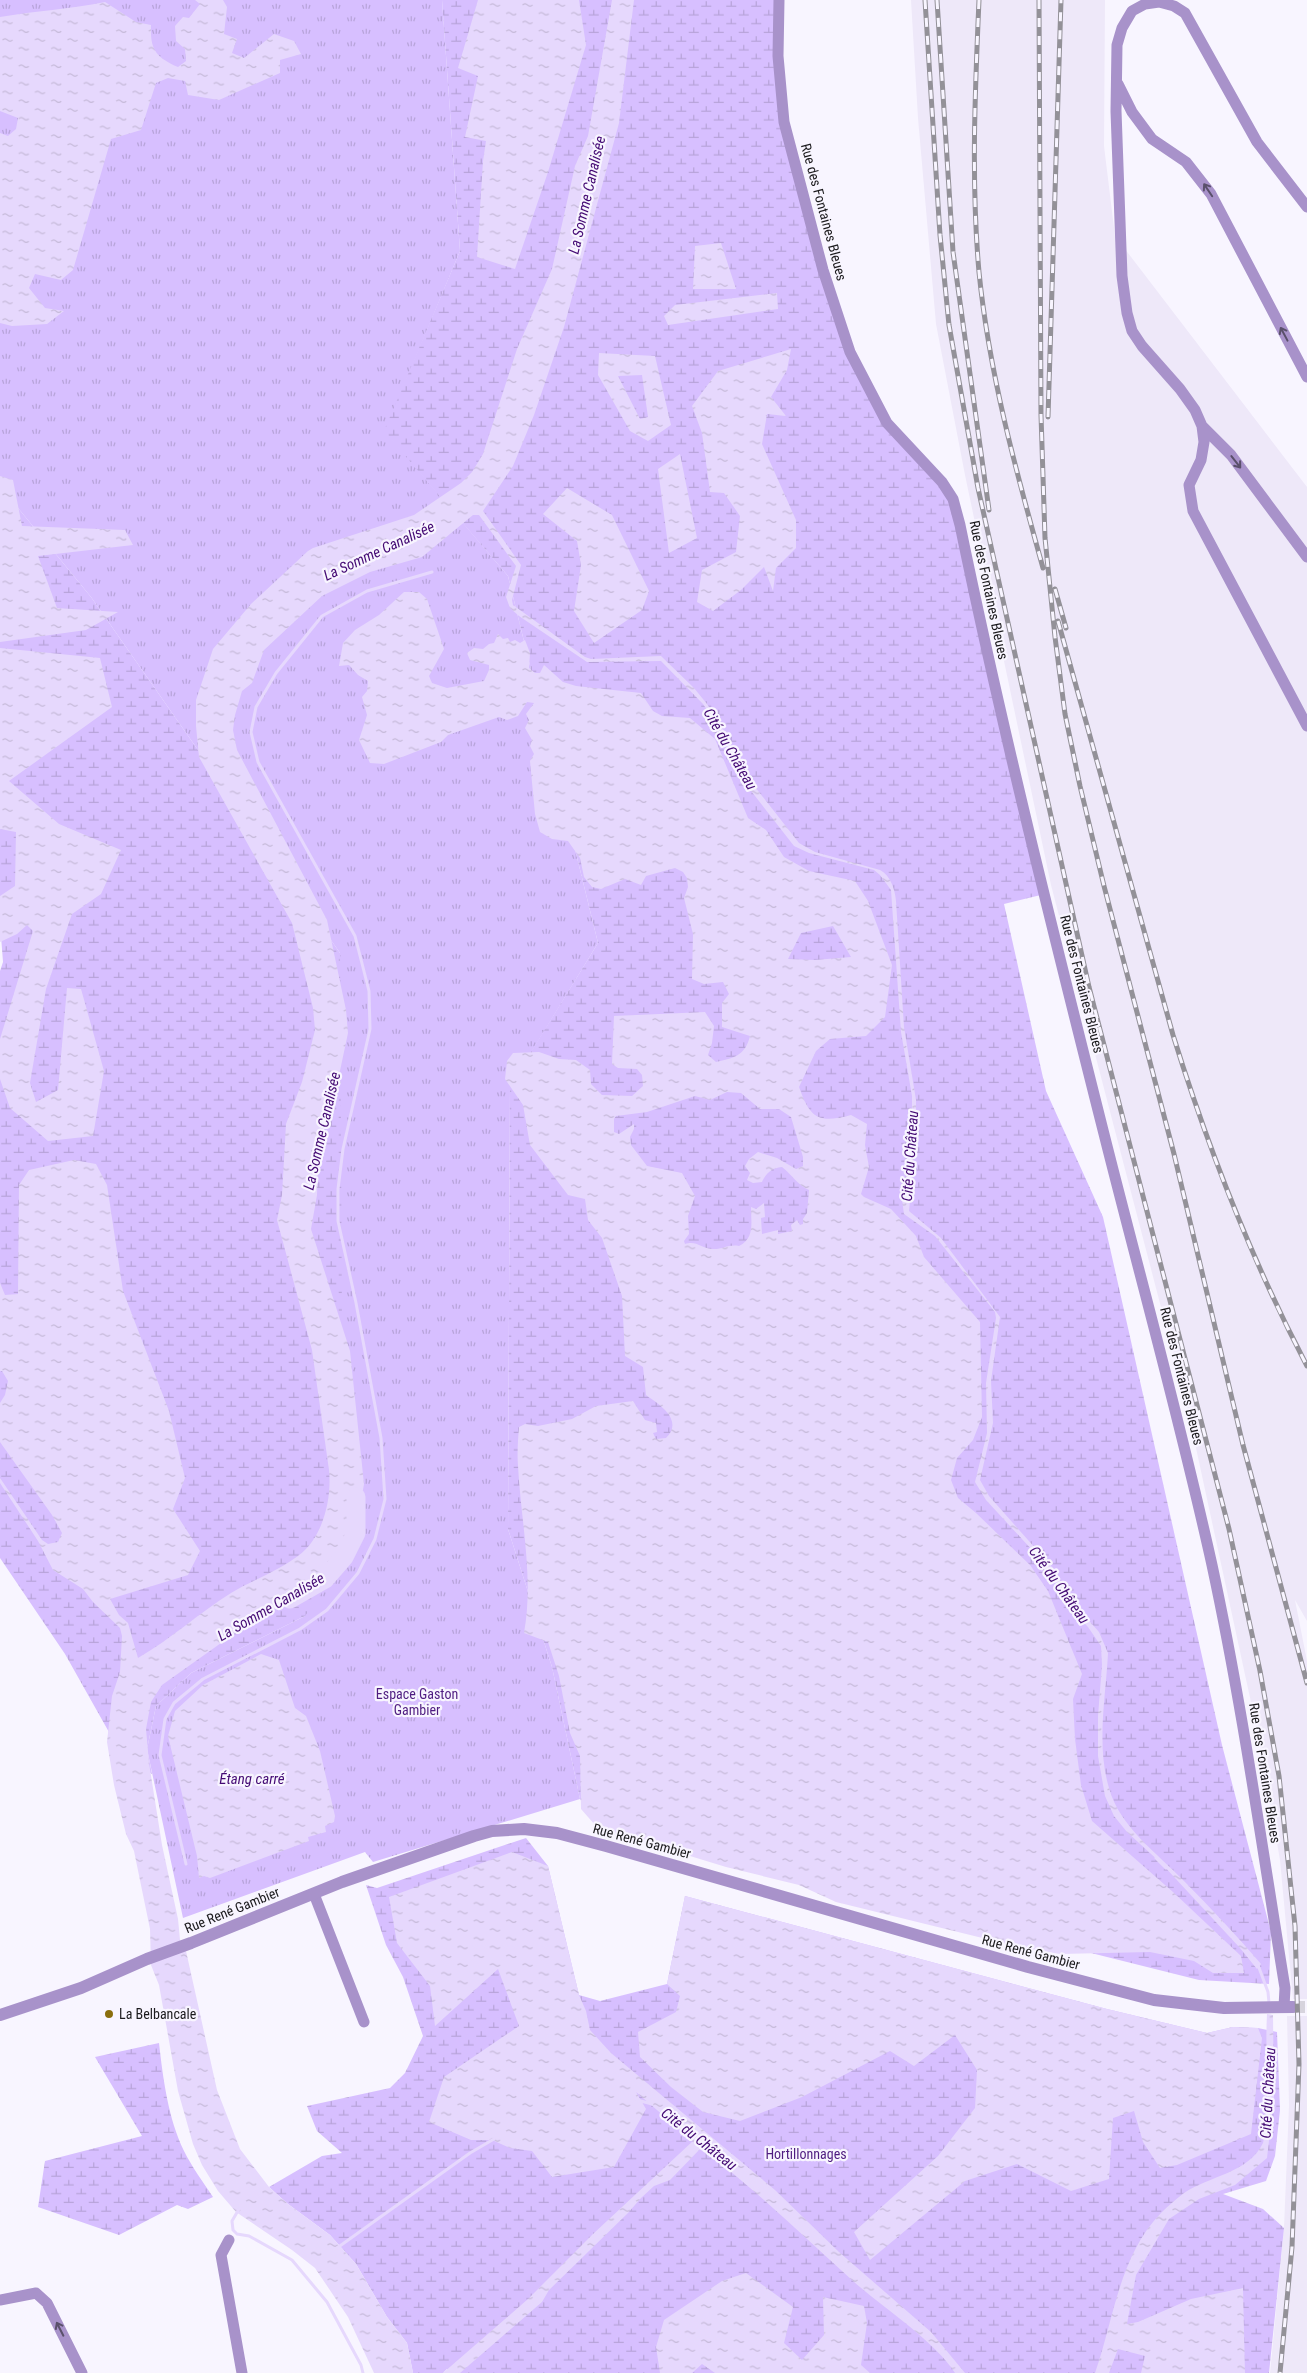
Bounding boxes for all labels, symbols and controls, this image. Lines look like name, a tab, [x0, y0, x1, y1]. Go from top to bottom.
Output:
water label: La Somme Canalisée	[565, 134, 609, 256]
street label: Rue des Fontaines Bleues	[798, 142, 850, 282]
one-way arrow	[1203, 184, 1213, 198]
one-way arrow	[1279, 326, 1289, 341]
one-way arrow	[1230, 455, 1241, 468]
water label: La Somme Canalisée	[321, 517, 438, 585]
street label: Rue des Fontaines Bleues	[966, 519, 1012, 661]
water label: Cité du Château	[699, 705, 761, 793]
street label: Rue des Fontaines Bleues	[1057, 913, 1107, 1055]
water label: La Somme Canalisée	[300, 1070, 344, 1192]
water label: Cité du Château	[898, 1110, 922, 1202]
street label: Rue des Fontaines Bleues	[1157, 1305, 1207, 1447]
water label: Cité du Château	[1025, 1543, 1093, 1627]
water label: La Somme Canalisée	[214, 1569, 328, 1645]
park label: Espace Gaston Gambier	[376, 1686, 458, 1718]
street label: Rue des Fontaines Bleues	[1246, 1702, 1284, 1844]
water label: Étang carré	[219, 1770, 285, 1788]
street label: Rue René Gambier	[591, 1820, 693, 1862]
street label: Rue René Gambier	[182, 1884, 282, 1936]
street label: Rue René Gambier	[980, 1931, 1082, 1973]
place label: La Belbancale	[119, 2006, 197, 2022]
marker: La Belbancale	[103, 2008, 115, 2020]
water label: Cité du Château	[1257, 2047, 1279, 2139]
water label: Cité du Château	[658, 2104, 740, 2174]
park label: Hortillonnages	[765, 2146, 847, 2162]
one-way arrow	[55, 2322, 65, 2337]

